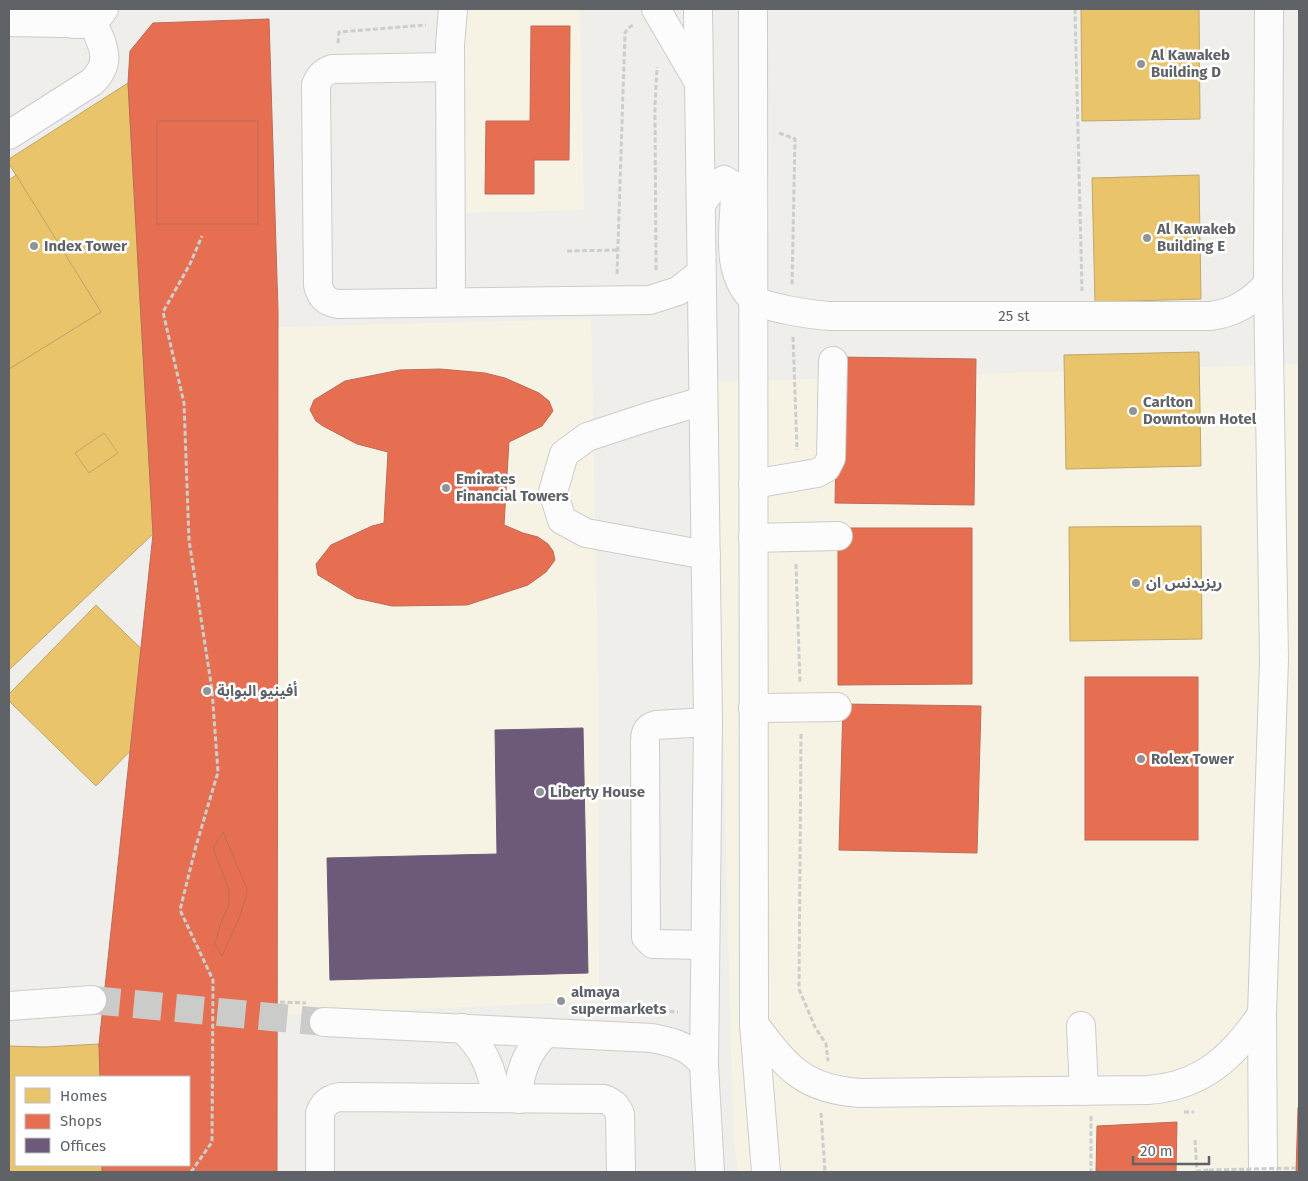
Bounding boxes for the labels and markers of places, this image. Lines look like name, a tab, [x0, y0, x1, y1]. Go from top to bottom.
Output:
place label: Al Kawakeb Building D	[1150, 46, 1230, 81]
marker: Al Kawakeb Building D	[1135, 58, 1147, 70]
place label: Al Kawakeb Building E	[1156, 220, 1236, 255]
marker: Al Kawakeb Building E	[1141, 232, 1153, 244]
place label: Index Tower	[44, 237, 128, 255]
marker: Index Tower	[28, 240, 40, 252]
place label: Carlton Downtown Hotel	[1143, 393, 1257, 428]
marker: Carlton Downtown Hotel	[1127, 405, 1139, 417]
place label: Emirates Financial Towers	[456, 470, 569, 505]
marker: Emirates Financial Towers	[440, 482, 452, 494]
place label: ريزيدنس ان	[1146, 574, 1222, 592]
marker: ريزيدنس ان	[1130, 577, 1142, 589]
place label: أفينيو البوابة	[217, 681, 297, 700]
marker: أفينيو البوابة	[201, 685, 213, 697]
place label: Rolex Tower	[1151, 750, 1235, 768]
marker: Rolex Tower	[1135, 753, 1147, 765]
place label: Liberty House	[550, 783, 645, 801]
marker: Liberty House	[534, 786, 546, 798]
place label: almaya supermarkets	[571, 983, 666, 1018]
marker: almaya supermarkets	[555, 995, 567, 1007]

